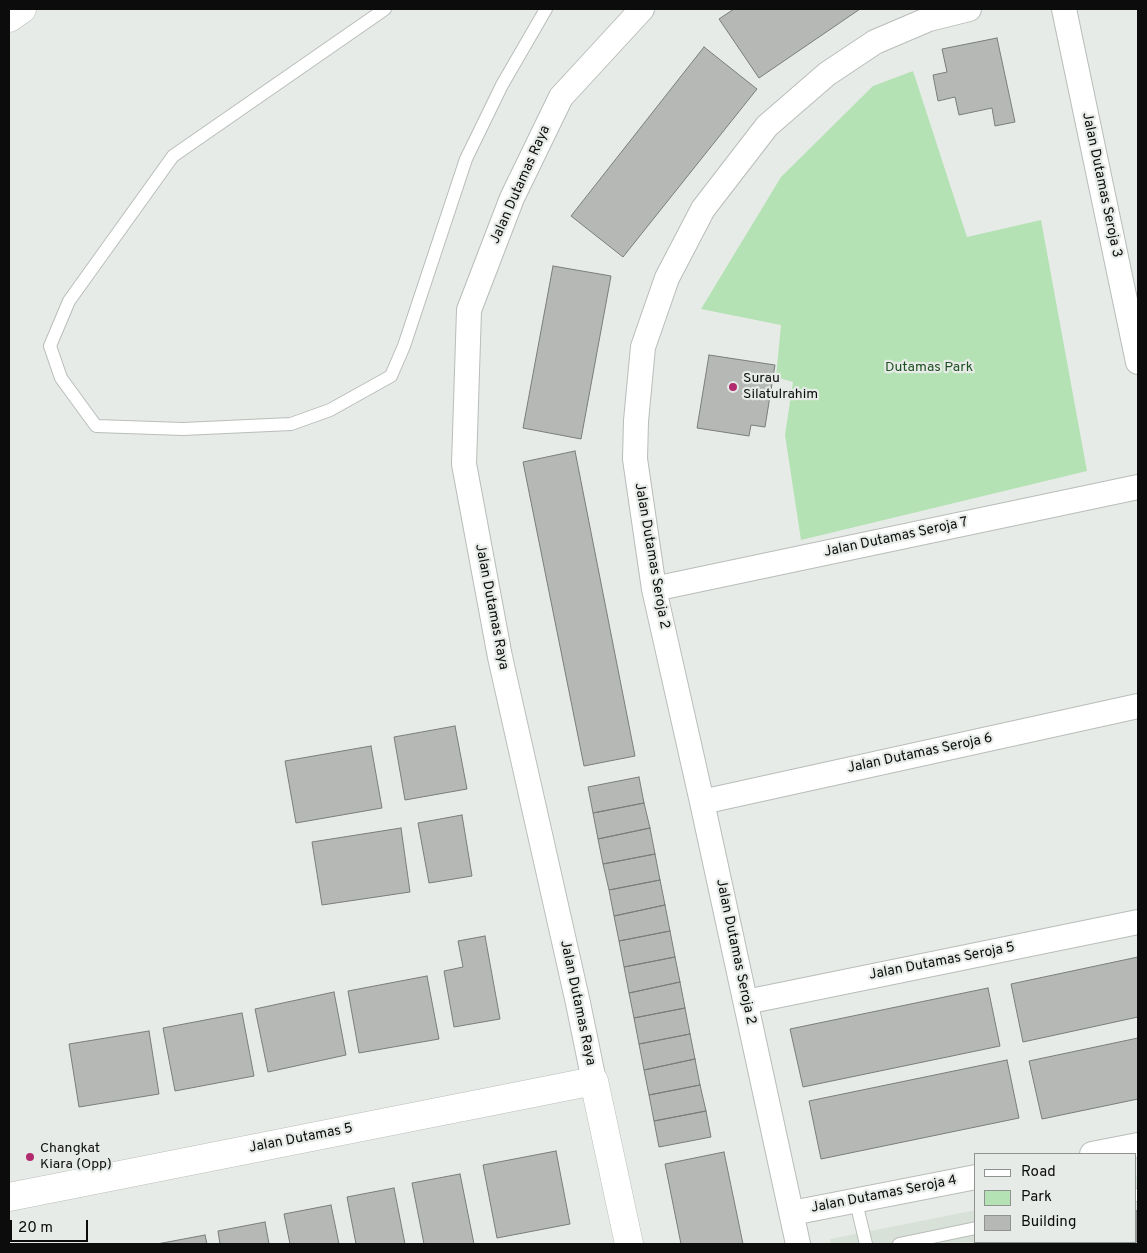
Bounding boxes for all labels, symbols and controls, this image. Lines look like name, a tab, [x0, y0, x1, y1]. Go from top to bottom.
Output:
street label: Jalan Dutamas Seroja 3	[1077, 111, 1125, 259]
street label: Jalan Dutamas Raya	[487, 123, 555, 247]
park label: Dutamas Park	[885, 360, 973, 376]
place label: Surau Silatulrahim	[743, 371, 818, 404]
marker: Surau Silatulrahim	[727, 381, 739, 393]
street label: Jalan Dutamas Seroja 2	[630, 482, 672, 630]
street label: Jalan Dutamas Seroja 7	[822, 515, 970, 561]
street label: Jalan Dutamas Raya	[471, 543, 511, 671]
street label: Jalan Dutamas Seroja 6	[846, 730, 994, 778]
street label: Jalan Dutamas Seroja 2	[711, 878, 759, 1026]
street label: Jalan Dutamas Raya	[556, 939, 598, 1067]
street label: Jalan Dutamas Seroja 5	[868, 940, 1016, 984]
street label: Jalan Dutamas 5	[248, 1121, 354, 1157]
place label: Changkat Kiara (Opp)	[40, 1141, 112, 1174]
marker: Changkat Kiara (Opp)	[24, 1151, 36, 1163]
legend	[974, 1153, 1137, 1243]
text: Road	[1021, 1163, 1056, 1182]
street label: Jalan Dutamas Seroja 4	[810, 1173, 958, 1217]
text: Park	[1021, 1188, 1052, 1207]
scale bar	[12, 1210, 90, 1242]
text: Building	[1021, 1213, 1076, 1232]
text: 20 m	[18, 1219, 53, 1238]

